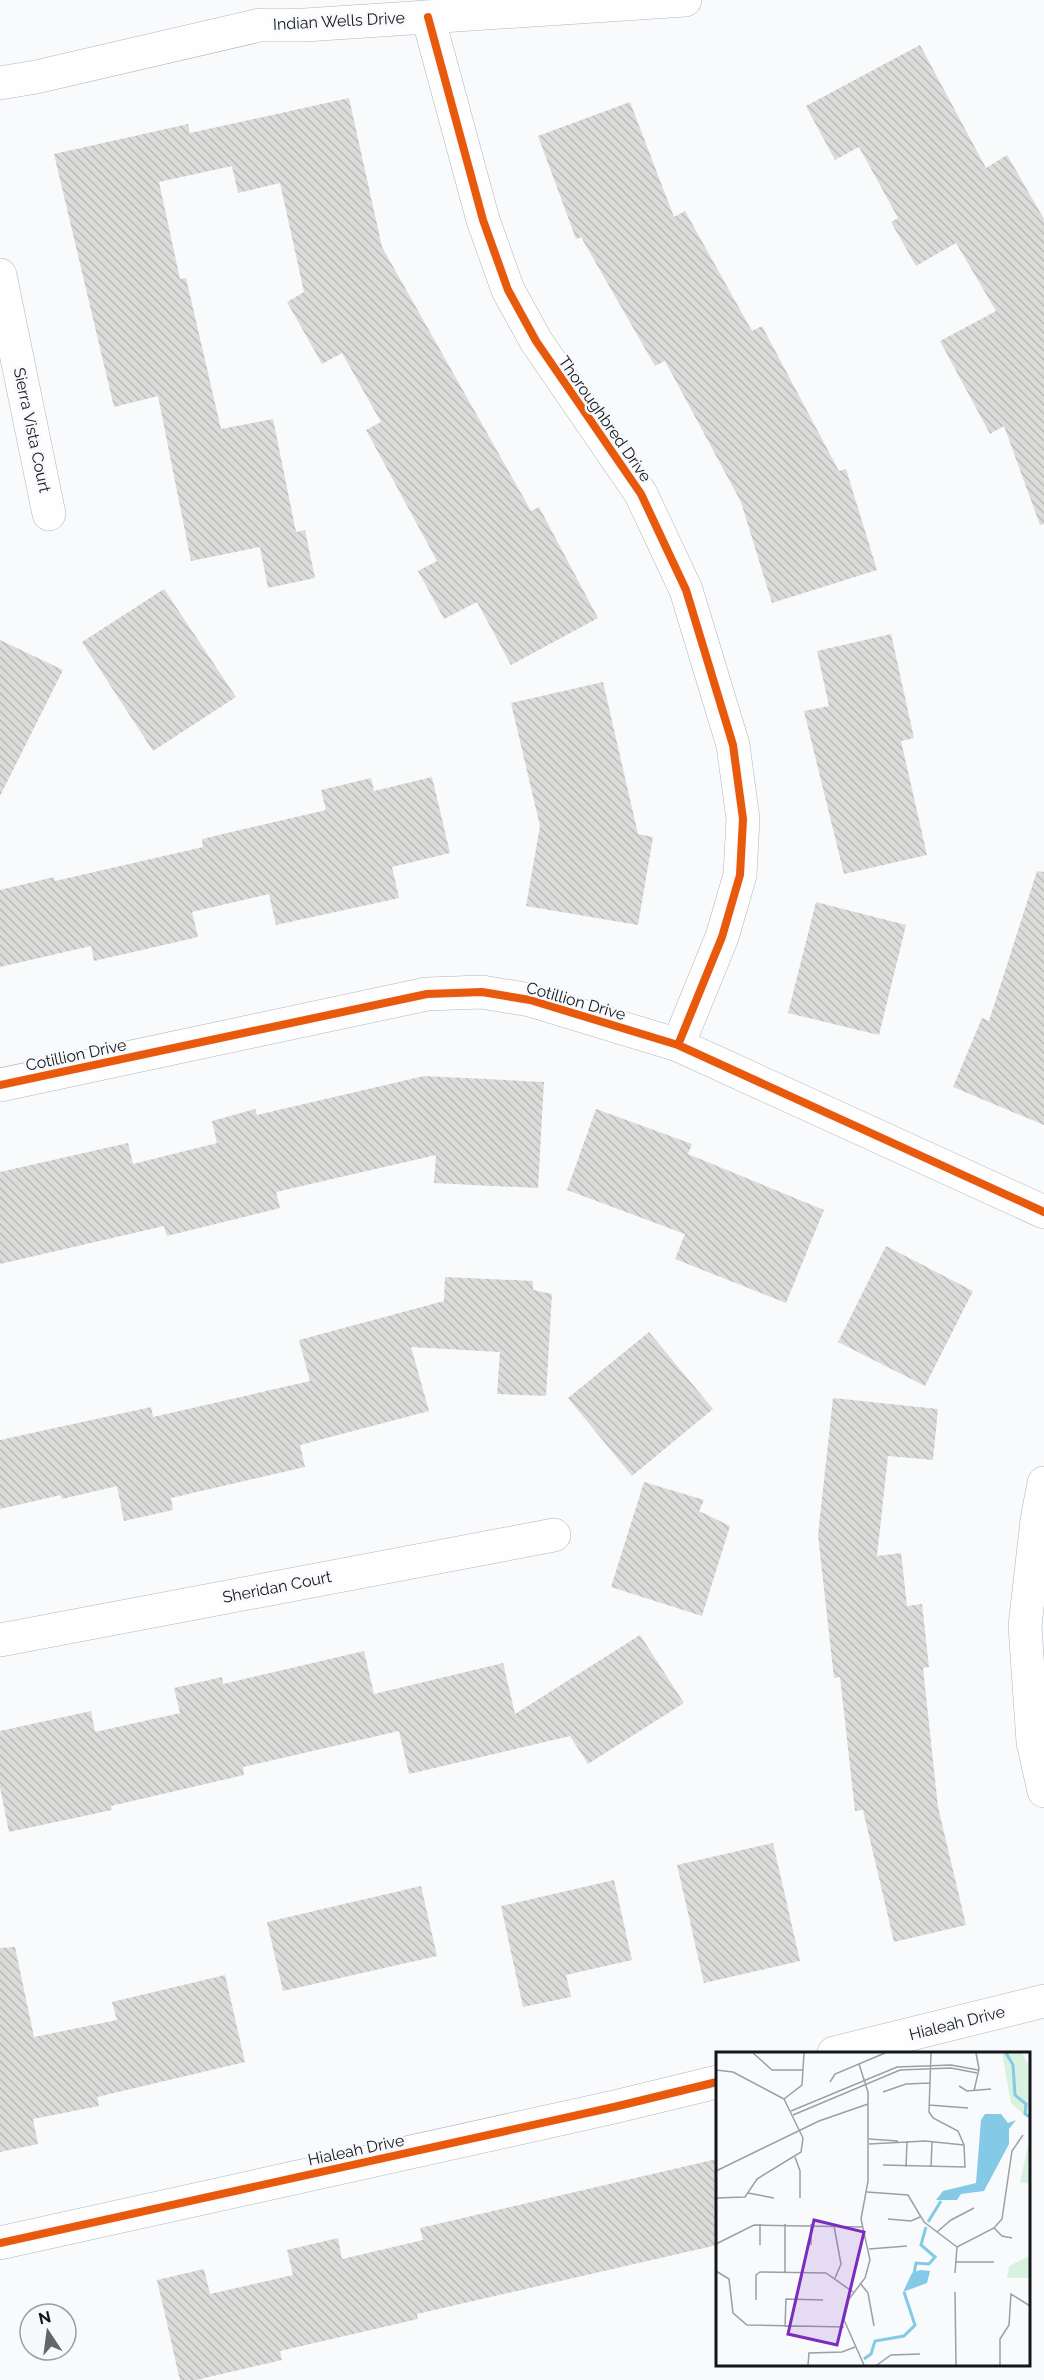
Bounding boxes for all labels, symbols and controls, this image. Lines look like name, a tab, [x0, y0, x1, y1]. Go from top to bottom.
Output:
street label: Indian Wells Drive	[273, 8, 405, 34]
street label: Thoroughbred Drive	[554, 353, 656, 485]
street label: Sierra Vista Court	[9, 366, 55, 495]
street label: Cotillion Drive	[524, 978, 628, 1024]
street label: Cotillion Drive	[24, 1035, 128, 1075]
street label: Sheridan Court	[221, 1567, 334, 1607]
street label: Hialeah Drive	[907, 2002, 1007, 2044]
inset map	[716, 2052, 1029, 2365]
street label: Hialeah Drive	[306, 2131, 406, 2169]
north arrow	[18, 2302, 78, 2362]
text: N	[37, 2307, 53, 2329]

